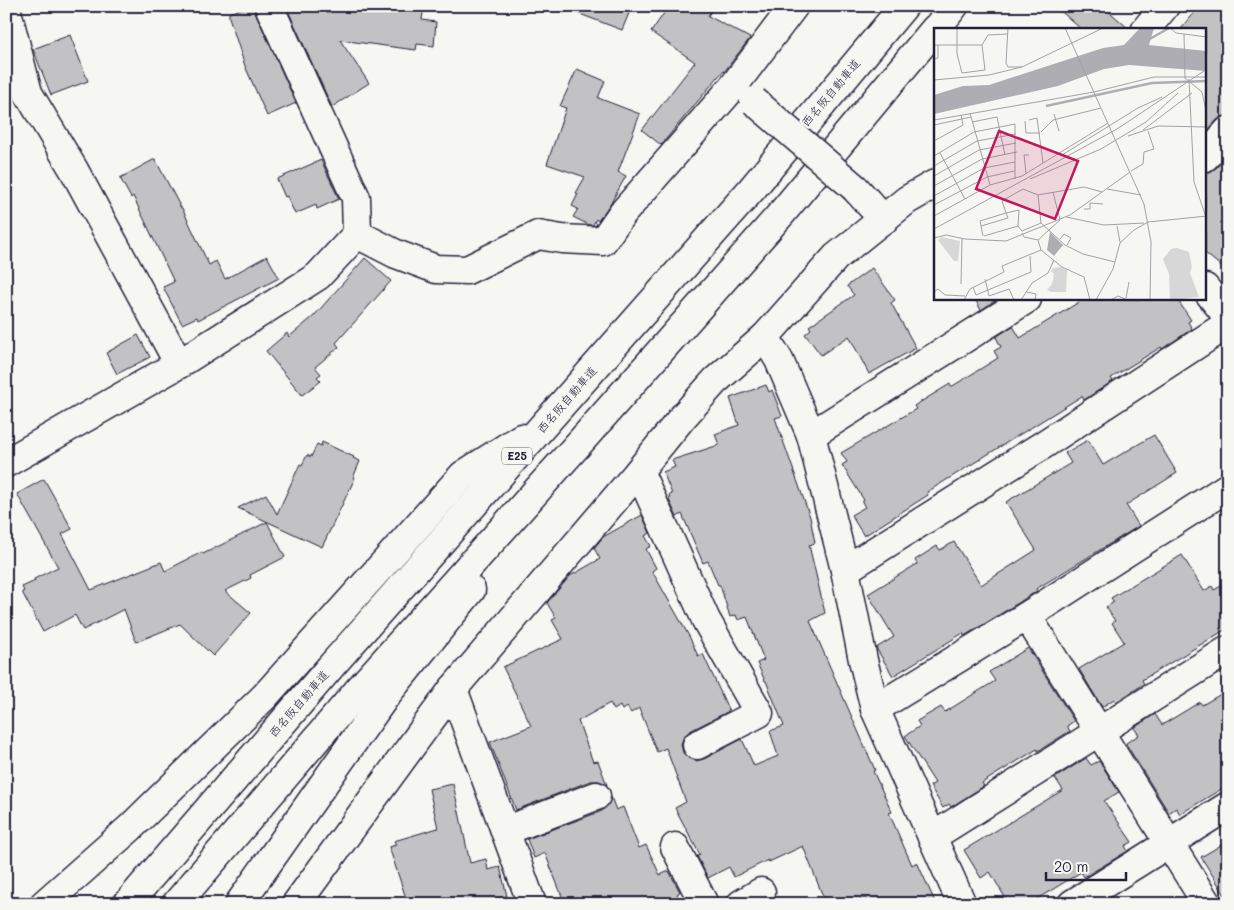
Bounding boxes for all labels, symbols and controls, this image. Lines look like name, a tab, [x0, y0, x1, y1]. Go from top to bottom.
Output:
inset map	[934, 28, 1206, 300]
street label: 西名阪自動車道	[797, 55, 863, 130]
street label: 西名阪自動車道	[533, 362, 600, 436]
road number: E25	[502, 448, 532, 464]
street label: 西名阪自動車道	[265, 666, 332, 740]
scale bar	[1046, 850, 1126, 882]
text: 20 m	[1054, 856, 1088, 876]

